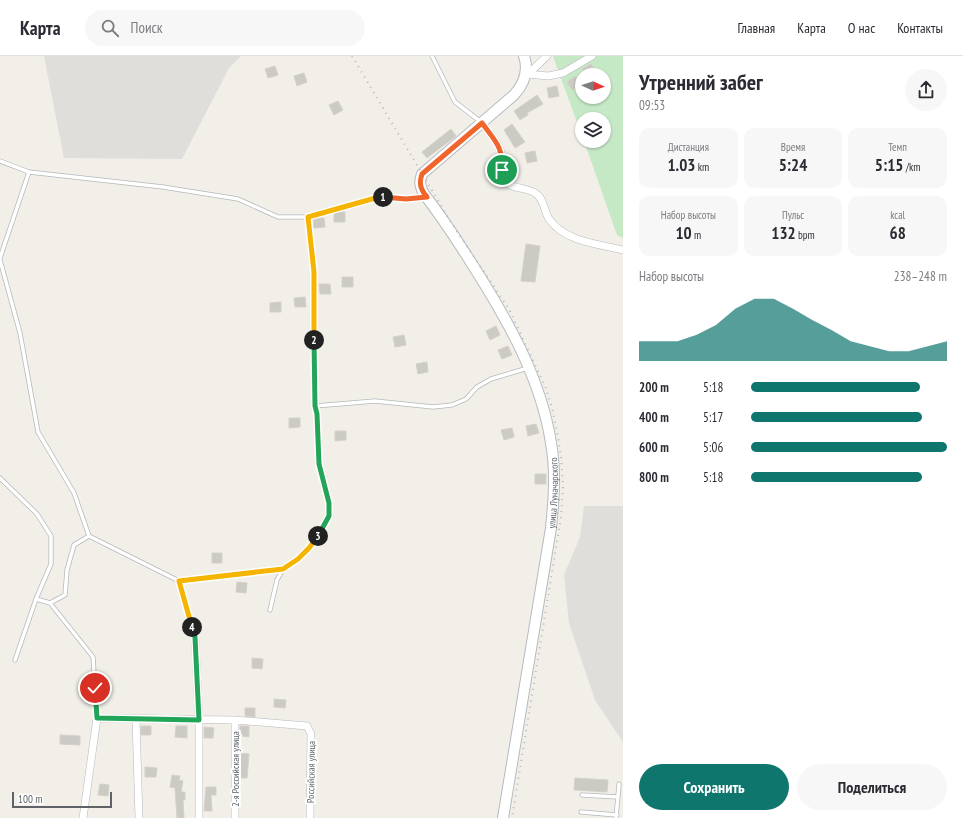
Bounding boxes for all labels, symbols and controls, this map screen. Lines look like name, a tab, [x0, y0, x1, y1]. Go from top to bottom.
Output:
search box	[85, 10, 365, 46]
text: Карта	[20, 16, 61, 40]
icon: search	[99, 17, 121, 39]
text: Поиск	[131, 18, 163, 37]
text: Главная	[737, 19, 775, 37]
text: Карта	[797, 19, 826, 37]
text: О нас	[848, 19, 875, 37]
text: Контакты	[897, 19, 943, 37]
north arrow	[575, 68, 611, 104]
map controls	[575, 68, 611, 148]
text: Утренний забег	[639, 68, 763, 96]
button: share	[905, 69, 947, 111]
text: 09:53	[639, 97, 665, 114]
button: layers	[575, 112, 611, 148]
text: Дистанция	[668, 140, 709, 154]
text: Время	[781, 140, 805, 154]
text: Темп	[888, 140, 907, 154]
pin	[485, 153, 519, 187]
text: 1.03	[667, 154, 695, 176]
text: 5:24	[779, 154, 807, 176]
text: 5:15	[875, 154, 903, 176]
icon: arrive	[491, 159, 513, 181]
text: km	[695, 160, 709, 174]
text: /km	[903, 160, 920, 174]
pin: 1	[373, 187, 393, 207]
text: 1	[380, 190, 386, 204]
text: Набор высоты	[661, 208, 716, 222]
text: Пульс	[782, 208, 804, 222]
text: kcal	[890, 208, 905, 222]
text: 10	[675, 222, 692, 244]
text: 132	[771, 222, 796, 244]
text: 68	[890, 222, 906, 244]
text: m	[692, 228, 701, 242]
text: bpm	[796, 228, 815, 242]
text: Набор высоты	[639, 268, 704, 285]
text: 238–248 m	[894, 268, 947, 285]
pin: 2	[304, 330, 324, 350]
text: 2	[311, 333, 317, 347]
text: 200 m	[639, 379, 669, 396]
text: 5:18	[703, 379, 723, 396]
text: 400 m	[639, 409, 669, 426]
text: 5:17	[703, 409, 723, 426]
text: 600 m	[639, 439, 669, 456]
text: 5:06	[703, 439, 723, 456]
street label: улица Луначарского	[544, 457, 561, 529]
text: 800 m	[639, 469, 669, 486]
text: 5:18	[703, 469, 723, 486]
pin: 3	[308, 526, 328, 546]
text: 3	[315, 529, 321, 543]
pin: 4	[182, 617, 202, 637]
text: 4	[189, 620, 195, 634]
pin	[78, 671, 112, 705]
icon: check	[84, 677, 106, 699]
street label: 2-я Российская улица	[229, 731, 242, 807]
street label: Российская улица	[304, 741, 318, 803]
button: Сохранить	[639, 764, 789, 810]
button: Поделиться	[797, 764, 947, 810]
scale bar	[12, 790, 112, 809]
text: 100 m	[18, 792, 42, 806]

